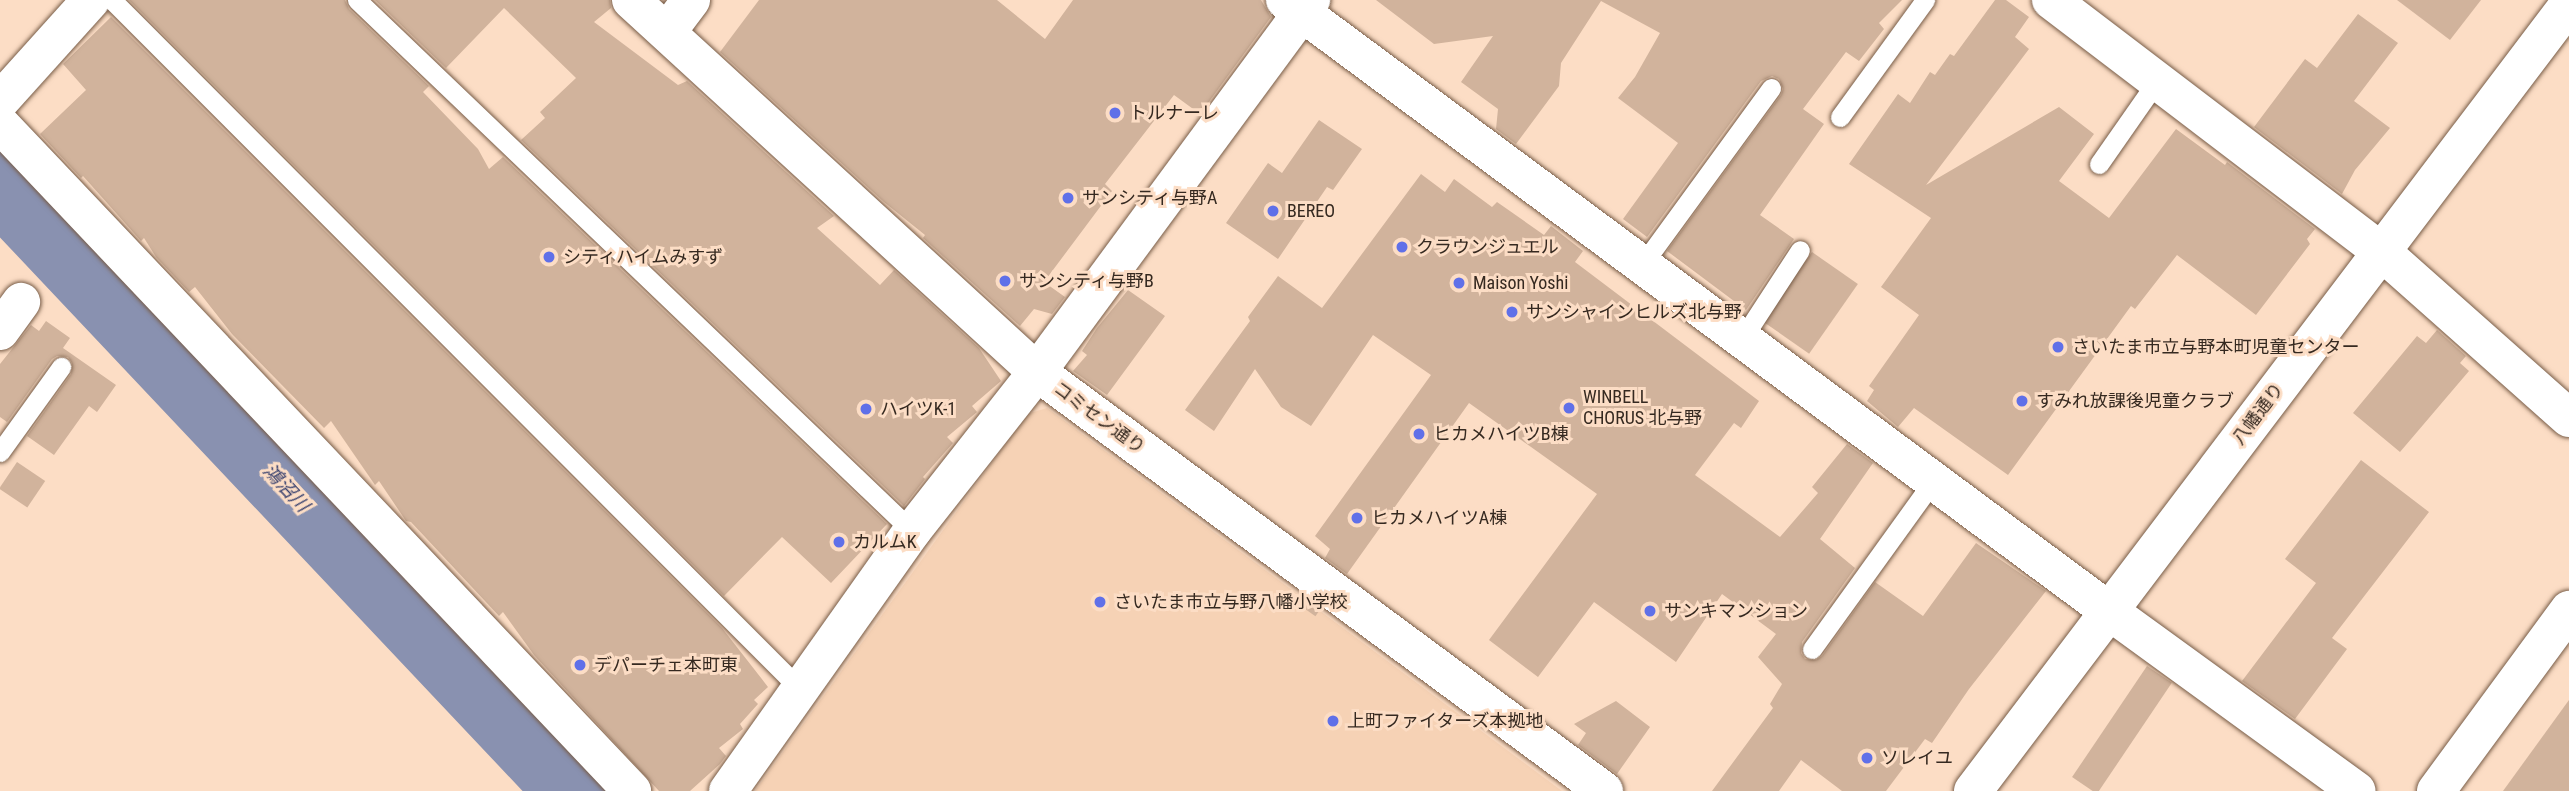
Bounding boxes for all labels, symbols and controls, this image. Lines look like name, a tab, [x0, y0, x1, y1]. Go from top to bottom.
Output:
place label: トルナーレ	[1129, 102, 1219, 124]
marker: トルナーレ	[1107, 105, 1123, 121]
place label: サンシティ与野A	[1082, 187, 1218, 209]
marker: サンシティ与野A	[1060, 190, 1076, 206]
place label: BEREO	[1287, 200, 1335, 222]
marker: BEREO	[1265, 203, 1281, 219]
place label: クラウンジュエル	[1416, 236, 1560, 258]
marker: クラウンジュエル	[1394, 239, 1410, 255]
place label: シティハイムみすず	[563, 246, 725, 268]
marker: シティハイムみすず	[541, 249, 557, 265]
place label: サンシティ与野B	[1019, 270, 1155, 292]
place label: Maison Yoshi	[1473, 272, 1568, 294]
marker: サンシティ与野B	[997, 273, 1013, 289]
marker: Maison Yoshi	[1451, 275, 1467, 291]
place label: サンシャインヒルズ北与野	[1526, 301, 1742, 323]
marker: サンシャインヒルズ北与野	[1504, 304, 1520, 320]
place label: さいたま市立与野本町児童センター	[2072, 336, 2360, 358]
marker: さいたま市立与野本町児童センター	[2050, 339, 2066, 355]
street label: コミセン通り	[1049, 378, 1149, 458]
street label: 八幡通り	[2228, 379, 2288, 449]
place label: WINBELL CHORUS 北与野	[1583, 387, 1702, 430]
place label: すみれ放課後児童クラブ	[2036, 390, 2234, 412]
marker: すみれ放課後児童クラブ	[2014, 393, 2030, 409]
place label: ハイツK-1	[880, 398, 957, 420]
marker: WINBELL CHORUS 北与野	[1561, 400, 1577, 416]
marker: ハイツK-1	[858, 401, 874, 417]
place label: ヒカメハイツB棟	[1433, 423, 1569, 445]
marker: ヒカメハイツB棟	[1411, 426, 1427, 442]
water label: 鴻沼川	[258, 459, 314, 517]
place label: ヒカメハイツA棟	[1371, 507, 1507, 529]
marker: ヒカメハイツA棟	[1349, 510, 1365, 526]
place label: カルムK	[853, 531, 917, 553]
marker: カルムK	[831, 534, 847, 550]
place label: さいたま市立与野八幡小学校	[1114, 591, 1348, 613]
marker: さいたま市立与野八幡小学校	[1092, 594, 1108, 610]
place label: サンキマンション	[1664, 600, 1808, 622]
marker: サンキマンション	[1642, 603, 1658, 619]
place label: デパーチェ本町東	[594, 654, 738, 676]
marker: デパーチェ本町東	[572, 657, 588, 673]
place label: 上町ファイターズ本拠地	[1347, 710, 1545, 732]
marker: 上町ファイターズ本拠地	[1325, 713, 1341, 729]
place label: ソレイユ	[1881, 747, 1953, 769]
marker: ソレイユ	[1859, 750, 1875, 766]

